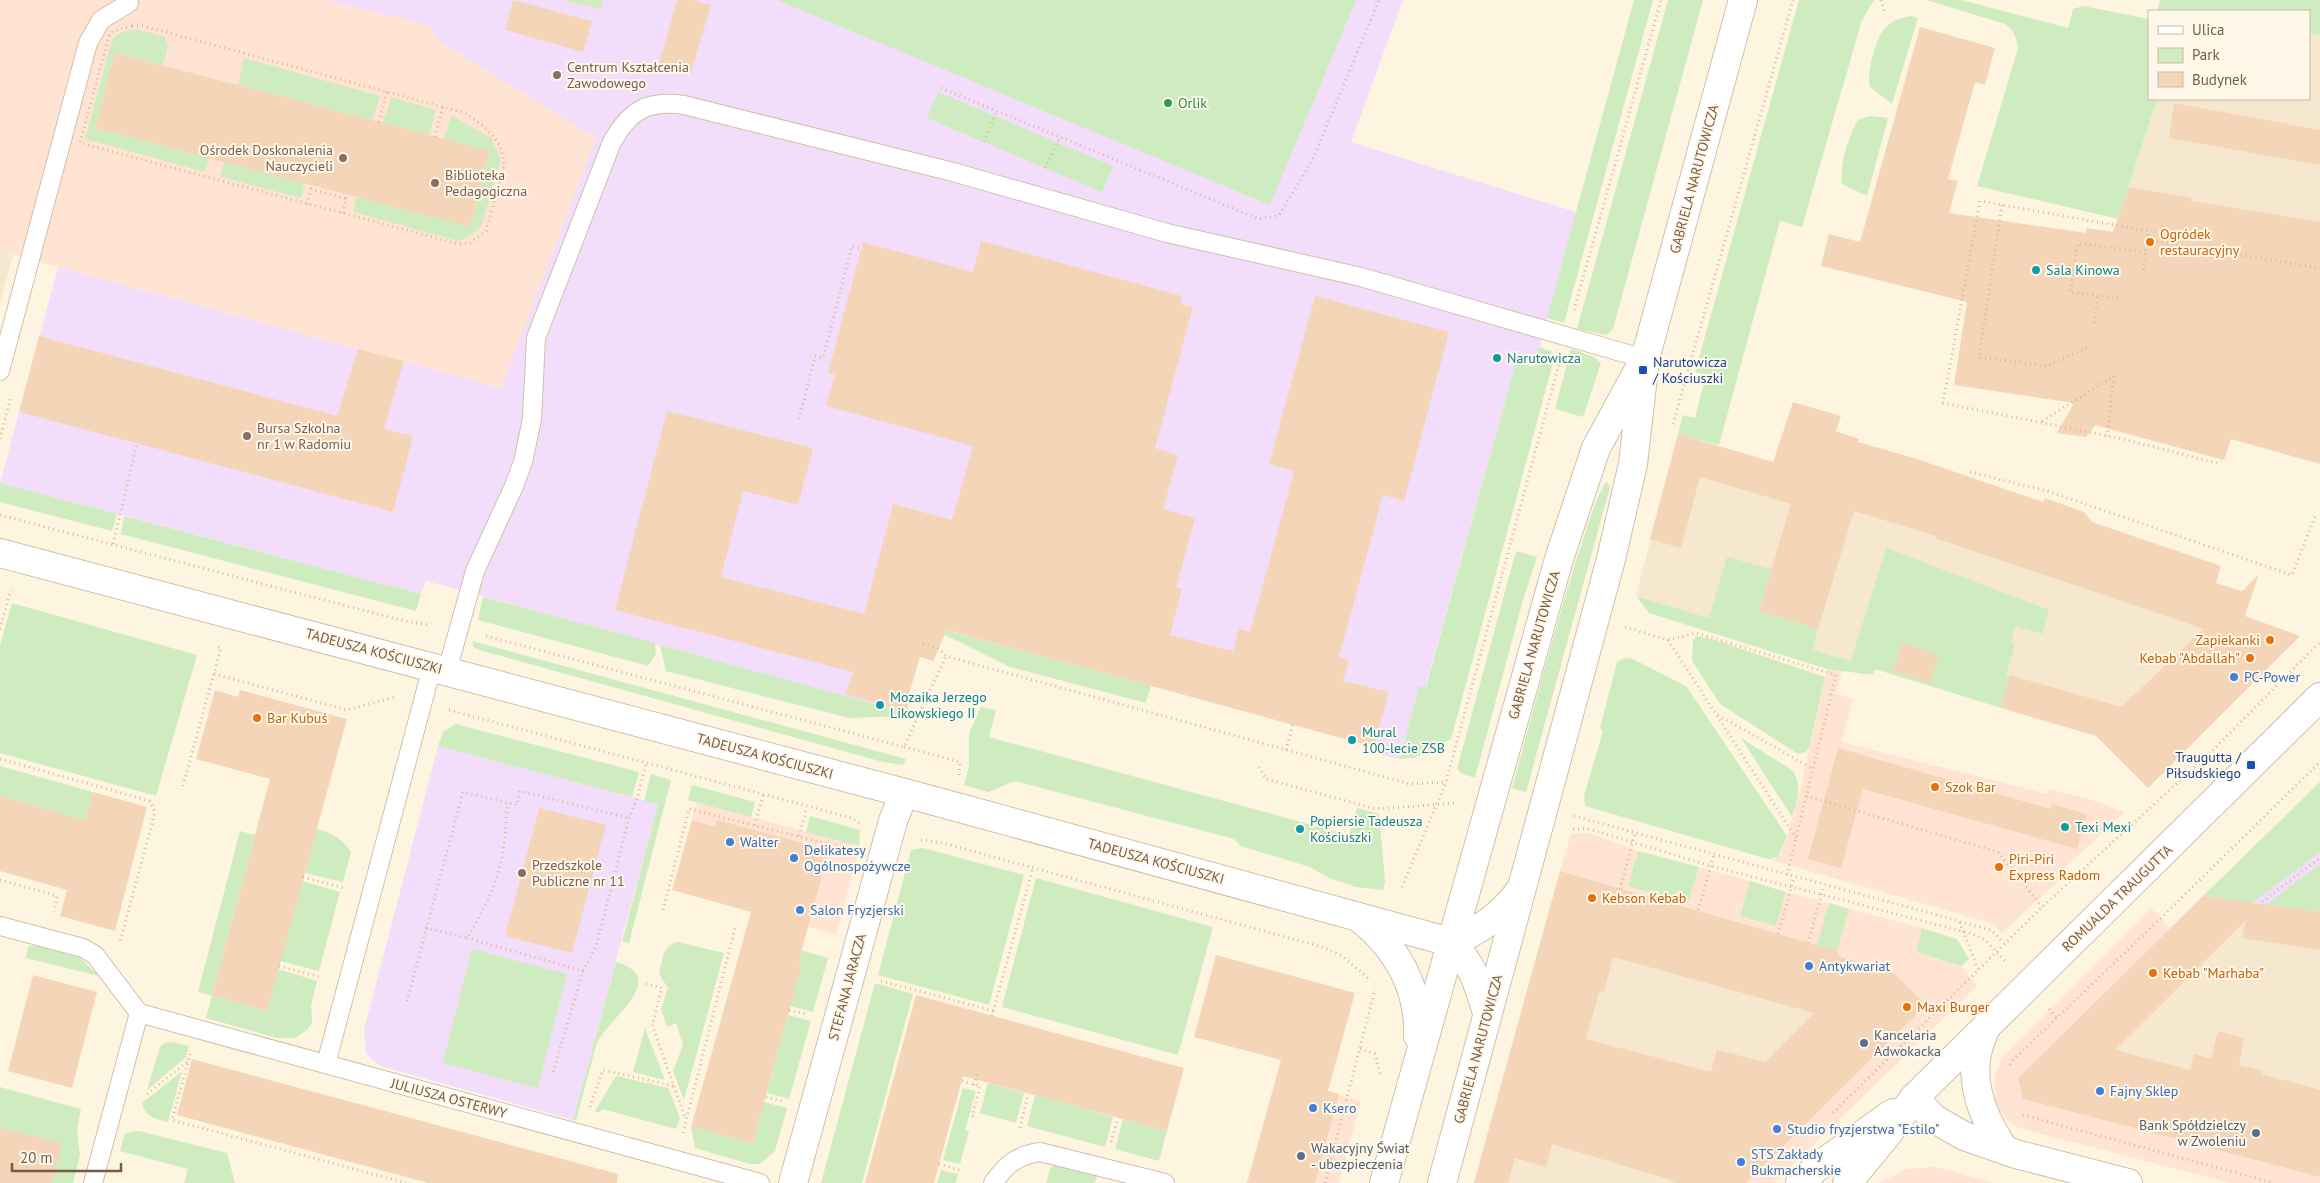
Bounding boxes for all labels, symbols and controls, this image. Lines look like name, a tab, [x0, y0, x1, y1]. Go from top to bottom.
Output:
legend	[2148, 10, 2310, 100]
text: Ulica	[2192, 20, 2224, 39]
text: Park	[2192, 45, 2220, 64]
place label: Centrum Kształcenia Zawodowego	[567, 58, 689, 92]
marker: Centrum Kształcenia Zawodowego	[551, 69, 563, 81]
text: Budynek	[2192, 70, 2248, 89]
place label: Orlik	[1178, 94, 1207, 112]
marker: Orlik	[1162, 97, 1174, 109]
street label: GABRIELA NARUTOWICZA	[1665, 102, 1723, 256]
place label: Ośrodek Doskonalenia Nauczycieli	[200, 141, 333, 175]
marker: Ośrodek Doskonalenia Nauczycieli	[337, 152, 349, 164]
place label: Biblioteka Pedagogiczna	[445, 166, 527, 200]
marker: Biblioteka Pedagogiczna	[429, 177, 441, 189]
place label: Ogródek restauracyjny	[2160, 225, 2240, 259]
marker: Ogródek restauracyjny	[2144, 236, 2156, 248]
place label: Sala Kinowa	[2046, 261, 2120, 279]
marker: Sala Kinowa	[2030, 264, 2042, 276]
place label: Narutowicza	[1507, 349, 1581, 367]
marker: Narutowicza	[1491, 352, 1503, 364]
place label: Narutowicza / Kościuszki	[1652, 353, 1727, 387]
marker: Narutowicza / Kościuszki	[1637, 364, 1649, 376]
place label: Bursa Szkolna nr 1 w Radomiu	[257, 419, 351, 453]
marker: Bursa Szkolna nr 1 w Radomiu	[241, 430, 253, 442]
street label: GABRIELA NARUTOWICZA	[1504, 568, 1564, 721]
street label: TADEUSZA KOŚCIUSZKI	[304, 624, 444, 678]
place label: Zapiekanki	[2196, 631, 2260, 649]
marker: Zapiekanki	[2264, 634, 2276, 646]
place label: Kebab "Abdallah"	[2139, 649, 2240, 667]
marker: Kebab "Abdallah"	[2244, 652, 2256, 664]
place label: PC-Power	[2244, 668, 2300, 686]
marker: PC-Power	[2228, 671, 2240, 683]
place label: Mozaika Jerzego Likowskiego II	[890, 688, 987, 722]
marker: Mozaika Jerzego Likowskiego II	[874, 699, 886, 711]
place label: Bar Kubuś	[267, 709, 327, 727]
marker: Bar Kubuś	[251, 712, 263, 724]
place label: Mural 100-lecie ZSB	[1362, 723, 1445, 757]
street label: TADEUSZA KOŚCIUSZKI	[695, 729, 835, 783]
marker: Mural 100-lecie ZSB	[1346, 734, 1358, 746]
place label: Traugutta / Piłsudskiego	[2166, 748, 2242, 782]
marker: Traugutta / Piłsudskiego	[2245, 759, 2257, 771]
place label: Szok Bar	[1945, 778, 1996, 796]
marker: Szok Bar	[1929, 781, 1941, 793]
place label: Popiersie Tadeusza Kościuszki	[1310, 812, 1423, 846]
place label: Texi Mexi	[2075, 818, 2131, 836]
marker: Texi Mexi	[2059, 821, 2071, 833]
marker: Popiersie Tadeusza Kościuszki	[1294, 823, 1306, 835]
place label: Walter	[740, 833, 779, 851]
street label: TADEUSZA KOŚCIUSZKI	[1086, 834, 1226, 888]
marker: Walter	[724, 836, 736, 848]
street label: ROMUALDA TRAUGUTTA	[2058, 840, 2177, 955]
place label: Delikatesy Ogólnospożywcze	[804, 841, 911, 875]
place label: Piri-Piri Express Radom	[2009, 850, 2100, 884]
marker: Delikatesy Ogólnospożywcze	[788, 852, 800, 864]
place label: Przedszkole Publiczne nr 11	[532, 856, 625, 890]
marker: Piri-Piri Express Radom	[1993, 861, 2005, 873]
marker: Przedszkole Publiczne nr 11	[516, 867, 528, 879]
place label: Kebson Kebab	[1602, 889, 1686, 907]
marker: Kebson Kebab	[1586, 892, 1598, 904]
place label: Salon Fryzjerski	[810, 901, 904, 919]
marker: Salon Fryzjerski	[794, 904, 806, 916]
street label: STEFANA JARACZA	[824, 931, 870, 1043]
place label: Antykwariat	[1819, 957, 1891, 975]
marker: Antykwariat	[1803, 960, 1815, 972]
place label: Kebab "Marhaba"	[2163, 964, 2264, 982]
marker: Kebab "Marhaba"	[2147, 967, 2159, 979]
street label: GABRIELA NARUTOWICZA	[1449, 972, 1507, 1126]
place label: Maxi Burger	[1917, 998, 1990, 1016]
marker: Maxi Burger	[1901, 1001, 1913, 1013]
place label: Kancelaria Adwokacka	[1874, 1026, 1941, 1060]
marker: Kancelaria Adwokacka	[1858, 1037, 1870, 1049]
street label: JULIUSZA OSTERWY	[388, 1074, 509, 1122]
place label: Fajny Sklep	[2110, 1082, 2178, 1100]
marker: Fajny Sklep	[2094, 1085, 2106, 1097]
place label: Ksero	[1323, 1099, 1356, 1117]
marker: Ksero	[1307, 1102, 1319, 1114]
place label: Bank Spółdzielczy w Zwoleniu	[2139, 1116, 2246, 1150]
place label: Studio fryzjerstwa "Estilo"	[1787, 1120, 1940, 1138]
marker: Studio fryzjerstwa "Estilo"	[1771, 1123, 1783, 1135]
marker: Bank Spółdzielczy w Zwoleniu	[2250, 1127, 2262, 1139]
place label: Wakacyjny Świat - ubezpieczenia	[1311, 1139, 1410, 1173]
scale bar	[12, 1140, 121, 1172]
place label: STS Zakłady Bukmacherskie	[1751, 1145, 1841, 1179]
text: 20 m	[20, 1148, 53, 1167]
marker: Wakacyjny Świat - ubezpieczenia	[1295, 1150, 1307, 1162]
marker: STS Zakłady Bukmacherskie	[1735, 1156, 1747, 1168]

